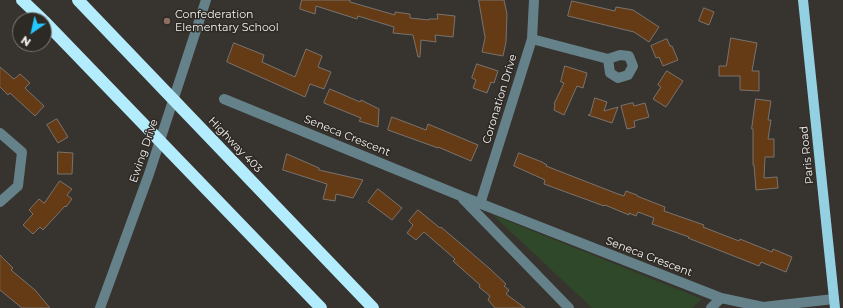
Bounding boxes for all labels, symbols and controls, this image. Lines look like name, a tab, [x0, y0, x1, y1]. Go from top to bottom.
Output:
place label: Confederation Elementary School	[175, 8, 279, 34]
north arrow	[12, 12, 52, 52]
marker: Confederation Elementary School	[162, 16, 172, 26]
text: N	[18, 33, 33, 49]
street label: Coronation Drive	[480, 53, 520, 145]
street label: Seneca Crescent	[302, 113, 392, 159]
street label: Highway 403	[205, 115, 265, 175]
street label: Ewing Drive	[127, 117, 161, 185]
street label: Paris Road	[797, 125, 817, 185]
street label: Seneca Crescent	[604, 234, 694, 280]

